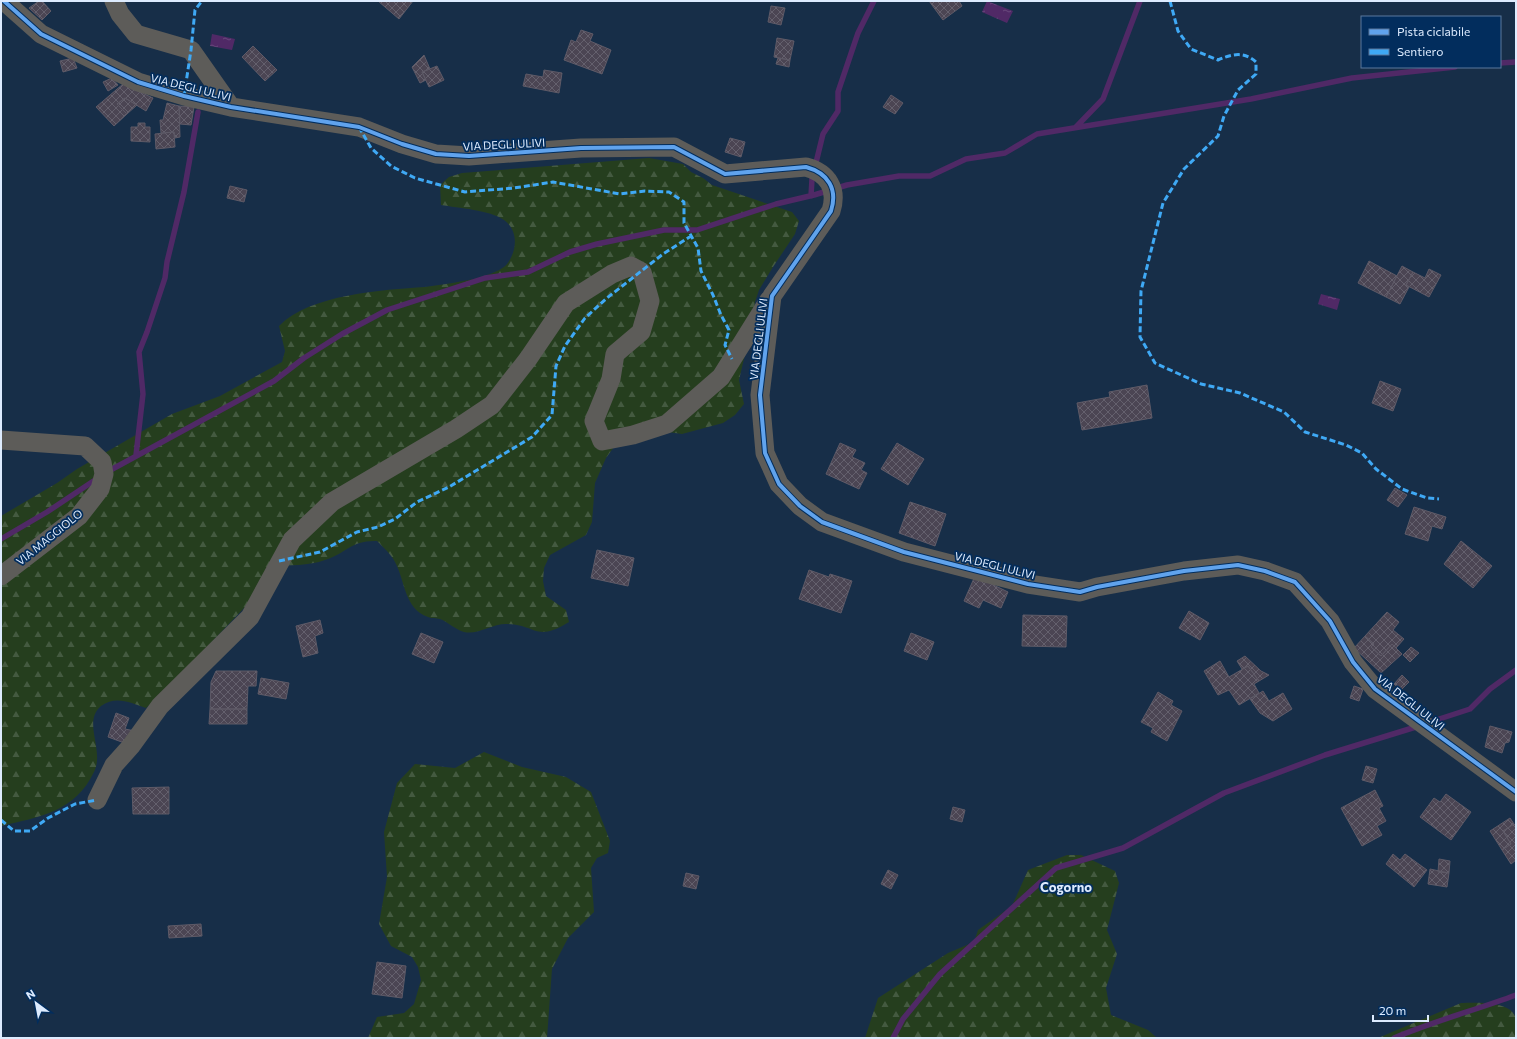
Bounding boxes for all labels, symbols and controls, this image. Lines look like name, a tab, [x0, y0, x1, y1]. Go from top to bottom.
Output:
legend	[1361, 16, 1501, 68]
text: Pista ciclabile	[1397, 24, 1470, 38]
text: Sentiero	[1397, 44, 1443, 58]
street label: VIA DEGLI ULIVI	[149, 71, 233, 103]
street label: VIA DEGLI ULIVI	[462, 135, 546, 153]
street label: VIA DEGLI ULIVI	[747, 297, 769, 381]
street label: VIA MAGGIOLO	[13, 506, 85, 568]
street label: VIA DEGLI ULIVI	[953, 549, 1037, 581]
street label: VIA DEGLI ULIVI	[1374, 671, 1448, 733]
district label: Cogorno	[1040, 879, 1092, 895]
north arrow	[16, 983, 56, 1023]
text: N	[23, 986, 37, 1002]
scale bar	[1373, 997, 1428, 1023]
text: 20 m	[1379, 1003, 1406, 1017]

